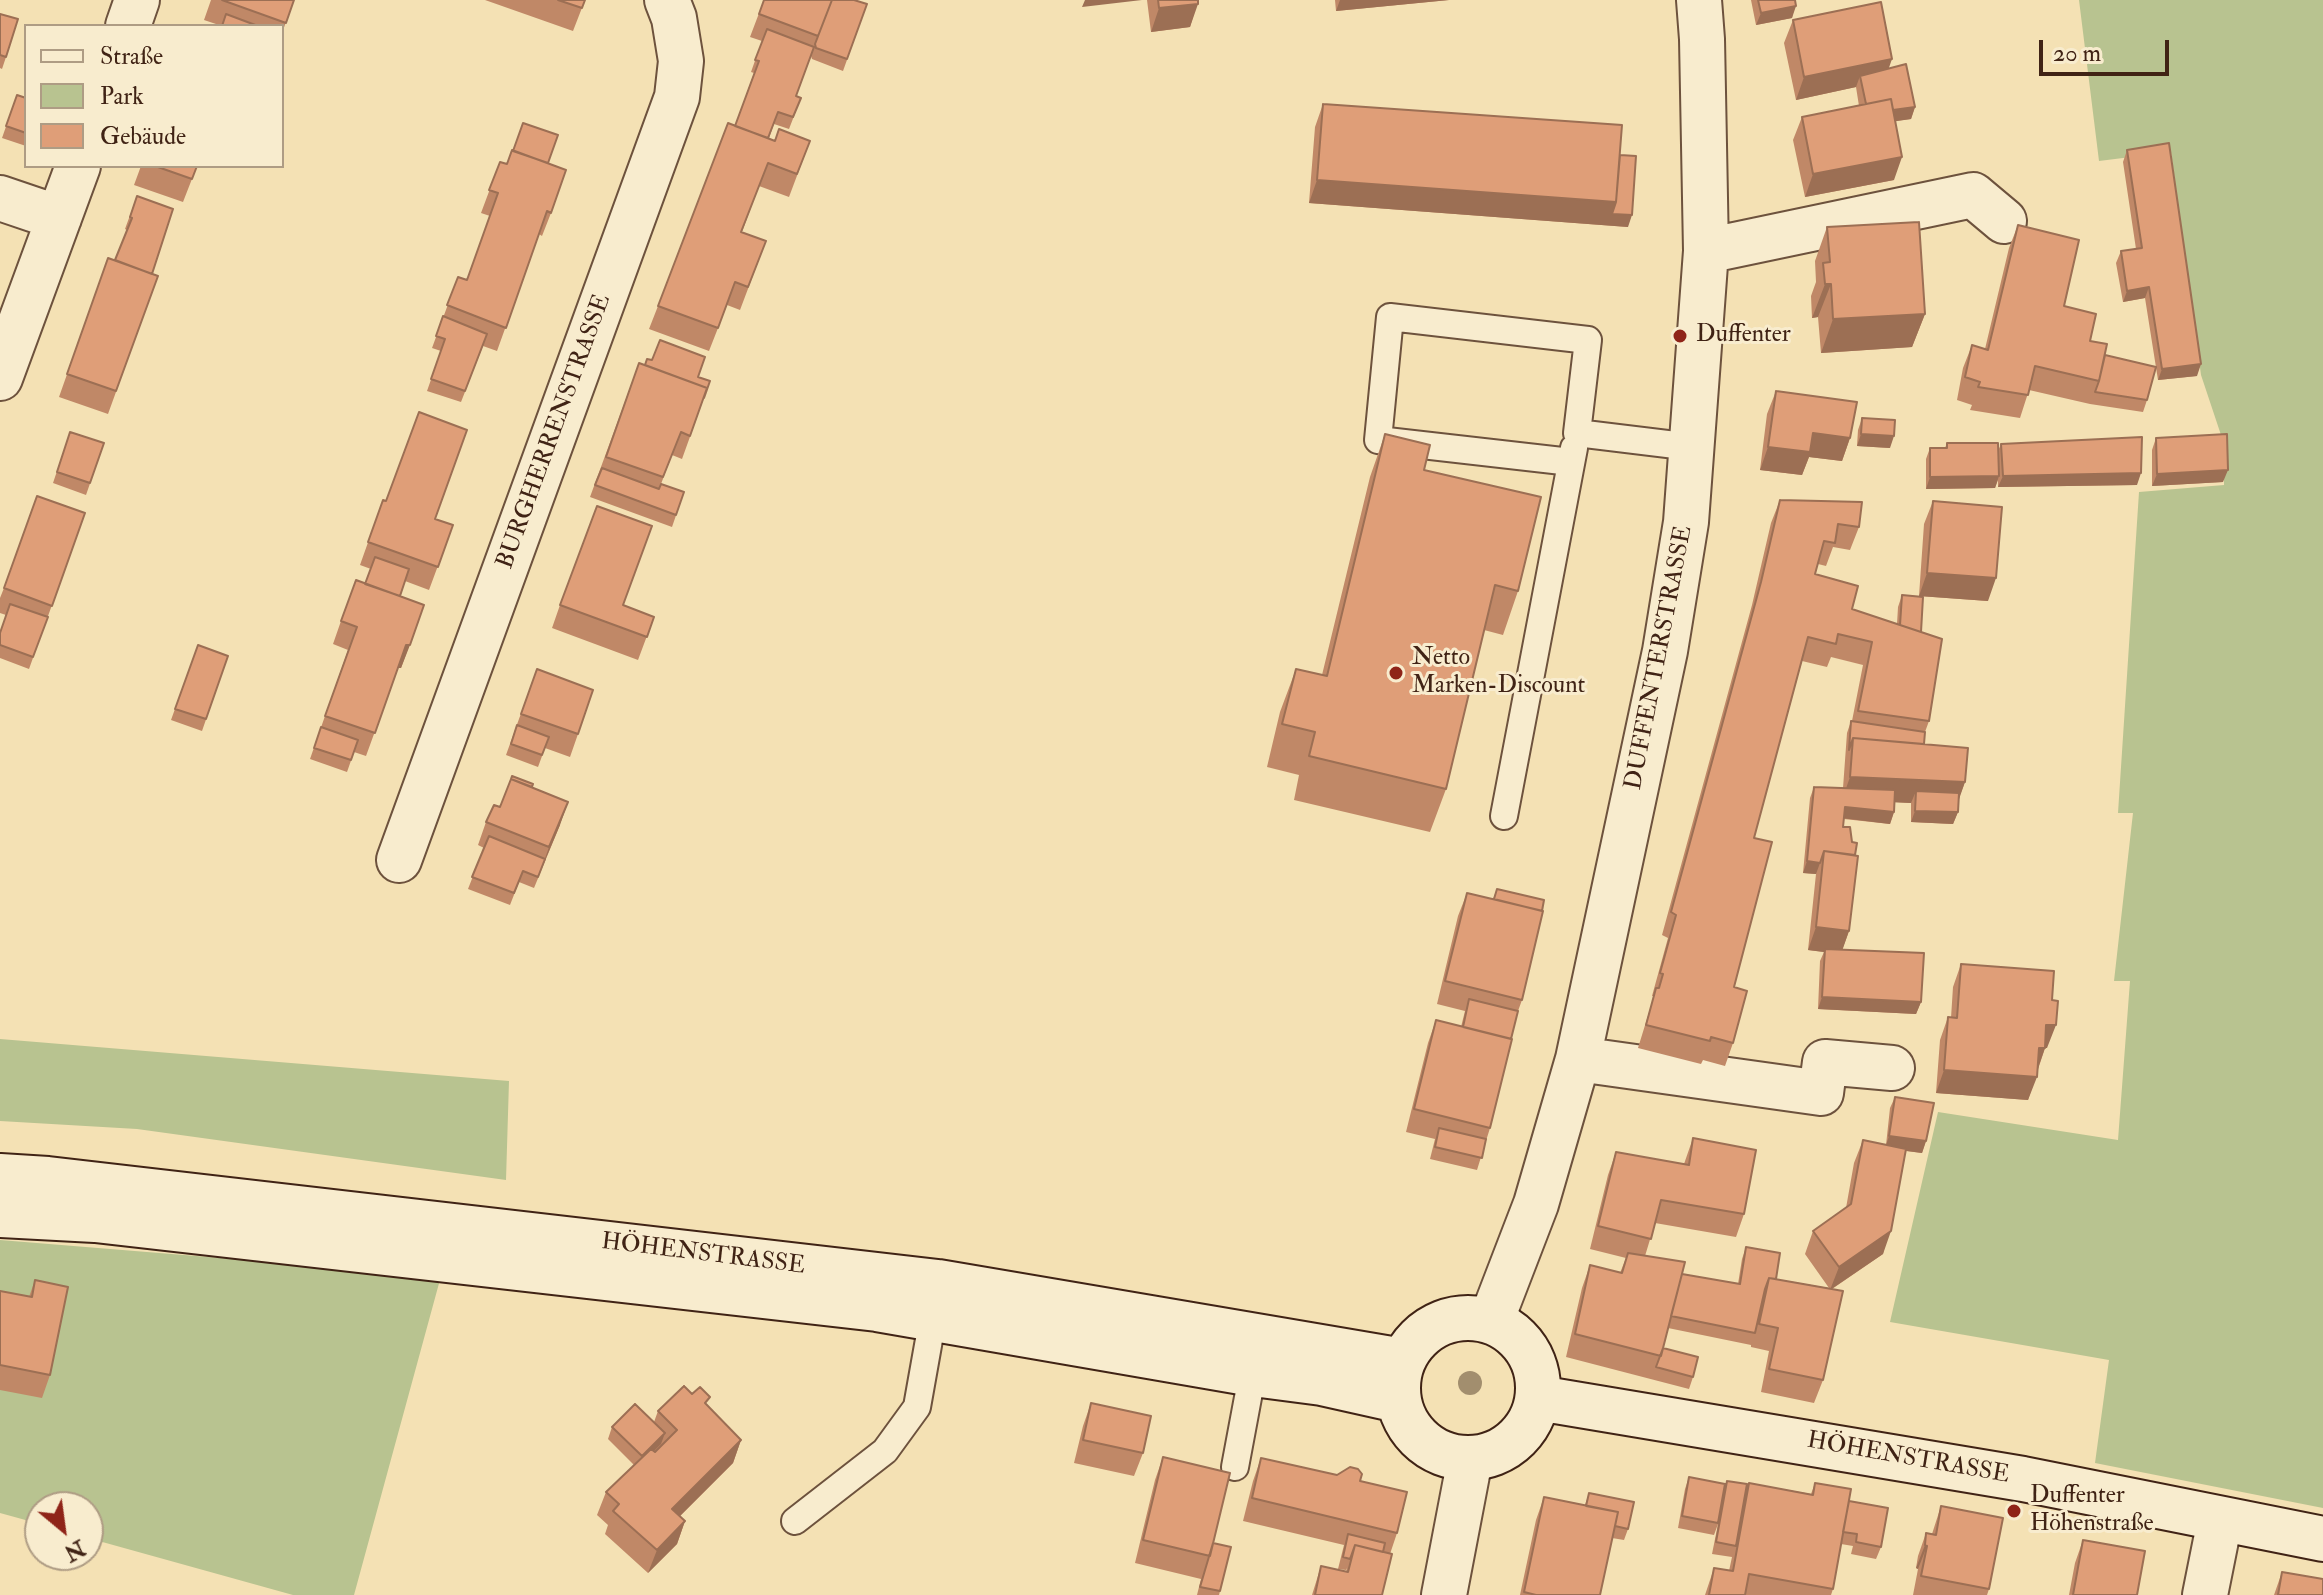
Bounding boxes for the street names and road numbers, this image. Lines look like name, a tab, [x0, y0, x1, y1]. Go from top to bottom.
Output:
street label: BURGHERRENSTRASSE	[492, 291, 618, 573]
street label: DUFFENTERSTRASSE	[1620, 524, 1700, 792]
street label: HÖHENSTRASSE	[600, 1228, 806, 1282]
street label: HÖHENSTRASSE	[1805, 1427, 2011, 1491]

